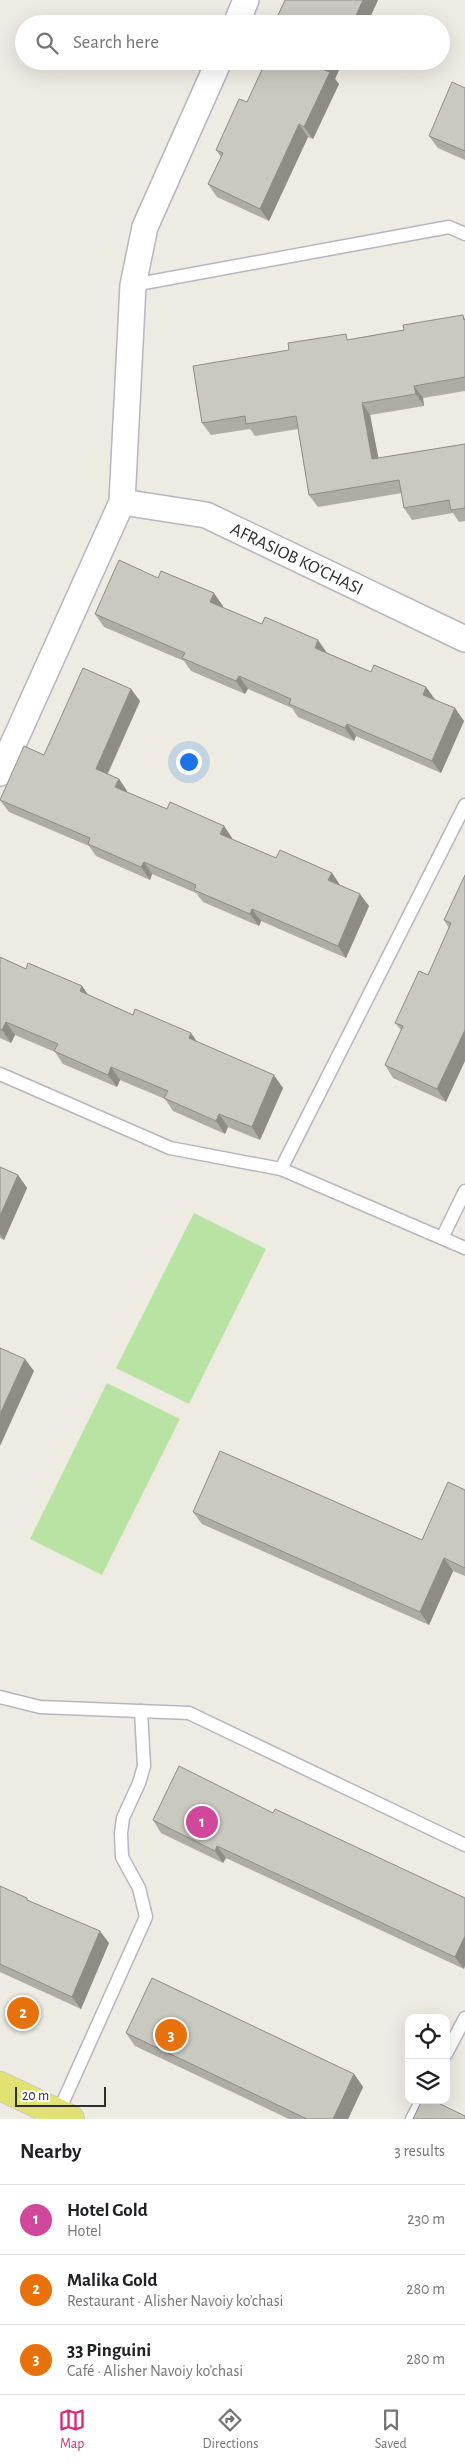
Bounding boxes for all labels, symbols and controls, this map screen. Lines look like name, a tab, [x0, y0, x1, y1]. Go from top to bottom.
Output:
search box	[15, 15, 450, 70]
icon: search	[33, 29, 61, 57]
text: Search here	[73, 33, 159, 52]
street label: AFRASIOB KO'CHASI	[228, 520, 366, 599]
your location	[176, 749, 202, 775]
pin: 1	[186, 1803, 218, 1841]
pin: 2	[7, 1994, 39, 2032]
map controls	[405, 2014, 450, 2104]
button: locate	[405, 2014, 450, 2059]
pin: 3	[155, 2016, 187, 2054]
button: layers	[405, 2059, 450, 2104]
scale bar	[15, 2084, 106, 2107]
text: 20 m	[22, 2089, 49, 2103]
text: Nearby	[20, 2141, 81, 2162]
text: 3 results	[394, 2143, 445, 2159]
text: Hotel Gold	[67, 2201, 148, 2220]
text: 1	[33, 2211, 39, 2227]
text: 230 m	[407, 2211, 445, 2227]
text: Hotel	[67, 2223, 102, 2239]
text: Malika Gold	[67, 2271, 158, 2290]
text: 2	[32, 2281, 40, 2297]
text: 280 m	[406, 2281, 445, 2297]
text: Restaurant · Alisher Navoiy ko’chasi	[67, 2293, 283, 2309]
text: 33 Pinguini	[67, 2341, 151, 2360]
text: 3	[33, 2351, 39, 2367]
text: 280 m	[406, 2351, 445, 2367]
text: Café · Alisher Navoiy ko’chasi	[67, 2363, 243, 2379]
tab: Map	[58, 2406, 86, 2453]
tab: Directions	[203, 2406, 258, 2453]
tab: Saved	[375, 2406, 407, 2453]

